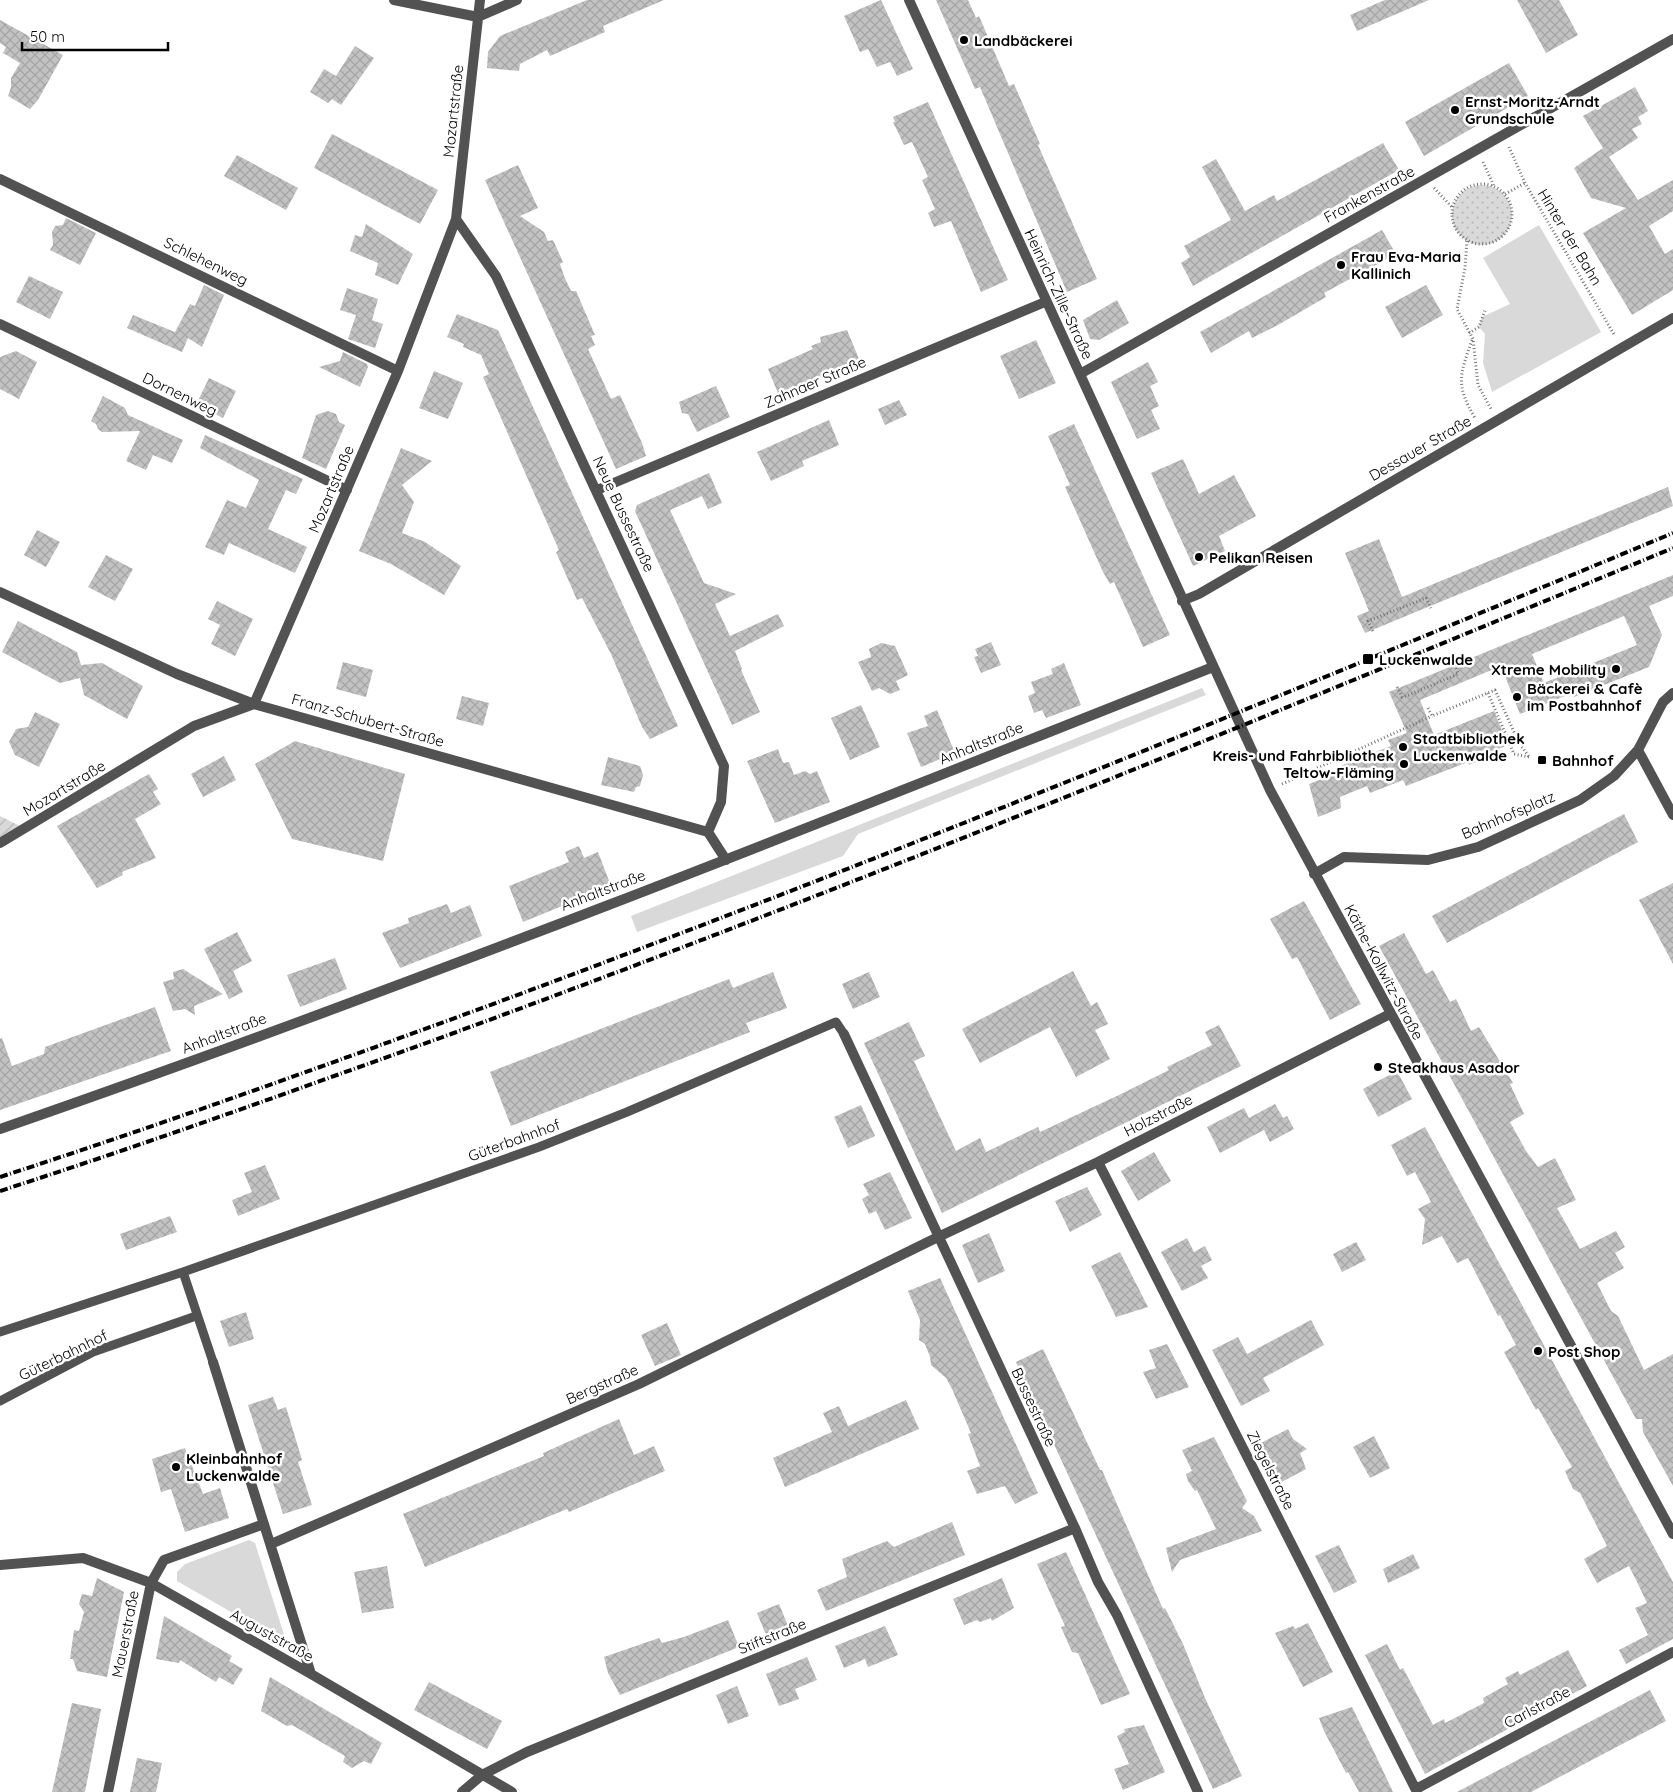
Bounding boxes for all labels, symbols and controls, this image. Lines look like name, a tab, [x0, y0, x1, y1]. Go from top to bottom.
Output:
scale bar	[22, 20, 169, 52]
text: 50 m	[30, 27, 65, 46]
place label: Landbäckerei	[974, 31, 1072, 50]
marker: Landbäckerei	[958, 34, 970, 46]
street label: Mozartstraße	[439, 64, 467, 158]
place label: Ernst-Moritz-Arndt Grundschule	[1465, 92, 1600, 128]
marker: Ernst-Moritz-Arndt Grundschule	[1449, 104, 1461, 116]
street label: Frankenstraße	[1320, 161, 1418, 227]
street label: Hinter der Bahn	[1534, 185, 1606, 289]
street label: Heinrich-Zille-Straße	[1020, 226, 1098, 362]
street label: Schlehenweg	[161, 232, 251, 290]
place label: Frau Eva-Maria Kallinich	[1351, 247, 1461, 283]
marker: Frau Eva-Maria Kallinich	[1335, 259, 1347, 271]
street label: Zahnaer Straße	[761, 352, 869, 412]
street label: Dornenweg	[140, 368, 220, 420]
street label: Dessauer Straße	[1365, 411, 1475, 485]
street label: Mozartstraße	[304, 442, 358, 536]
street label: Neue Bussestraße	[589, 453, 659, 575]
place label: Pelikan Reisen	[1209, 548, 1313, 567]
marker: Pelikan Reisen	[1193, 551, 1205, 563]
place label: Luckenwalde	[1379, 650, 1473, 669]
marker: Luckenwalde	[1361, 652, 1375, 666]
place label: Xtreme Mobility	[1491, 660, 1606, 679]
marker: Xtreme Mobility	[1610, 663, 1622, 675]
place label: Bäckerei & Cafè im Postbahnhof	[1527, 679, 1643, 715]
street label: Franz-Schubert-Straße	[289, 689, 447, 751]
marker: Bäckerei & Cafè im Postbahnhof	[1511, 691, 1523, 703]
street label: Anhaltstraße	[936, 717, 1026, 769]
place label: Stadtbibliothek Luckenwalde	[1413, 729, 1525, 765]
marker: Stadtbibliothek Luckenwalde	[1397, 741, 1409, 753]
place label: Kreis- und Fahrbibliothek Teltow-Fläming	[1212, 746, 1394, 782]
place label: Bahnhof	[1552, 751, 1614, 770]
marker: Bahnhof	[1536, 754, 1548, 766]
street label: Mozartstraße	[19, 756, 109, 820]
marker: Kreis- und Fahrbibliothek Teltow-Fläming	[1398, 758, 1410, 770]
street label: Bahnhofsplatz	[1458, 787, 1558, 843]
street label: Anhaltstraße	[558, 865, 648, 915]
street label: Käthe-Kollwitz-Straße	[1340, 901, 1428, 1043]
street label: Anhaltstraße	[179, 1008, 269, 1058]
place label: Steakhaus Asador	[1388, 1058, 1520, 1077]
marker: Steakhaus Asador	[1372, 1061, 1384, 1073]
street label: Holzstraße	[1120, 1090, 1196, 1140]
street label: Güterbahnhof	[465, 1114, 563, 1165]
street label: Güterbahnhof	[15, 1325, 111, 1385]
place label: Post Shop	[1548, 1342, 1620, 1361]
marker: Post Shop	[1532, 1345, 1544, 1357]
street label: Bergstraße	[563, 1360, 641, 1408]
street label: Bussestraße	[1007, 1364, 1061, 1450]
street label: Ziegelstraße	[1243, 1427, 1299, 1513]
place label: Kleinbahnhof Luckenwalde	[186, 1449, 283, 1485]
marker: Kleinbahnhof Luckenwalde	[170, 1461, 182, 1473]
street label: Mauerstraße	[107, 1589, 143, 1679]
street label: Auguststraße	[227, 1604, 317, 1666]
street label: Stiftstraße	[735, 1614, 809, 1658]
street label: Carlstraße	[1501, 1682, 1573, 1732]

